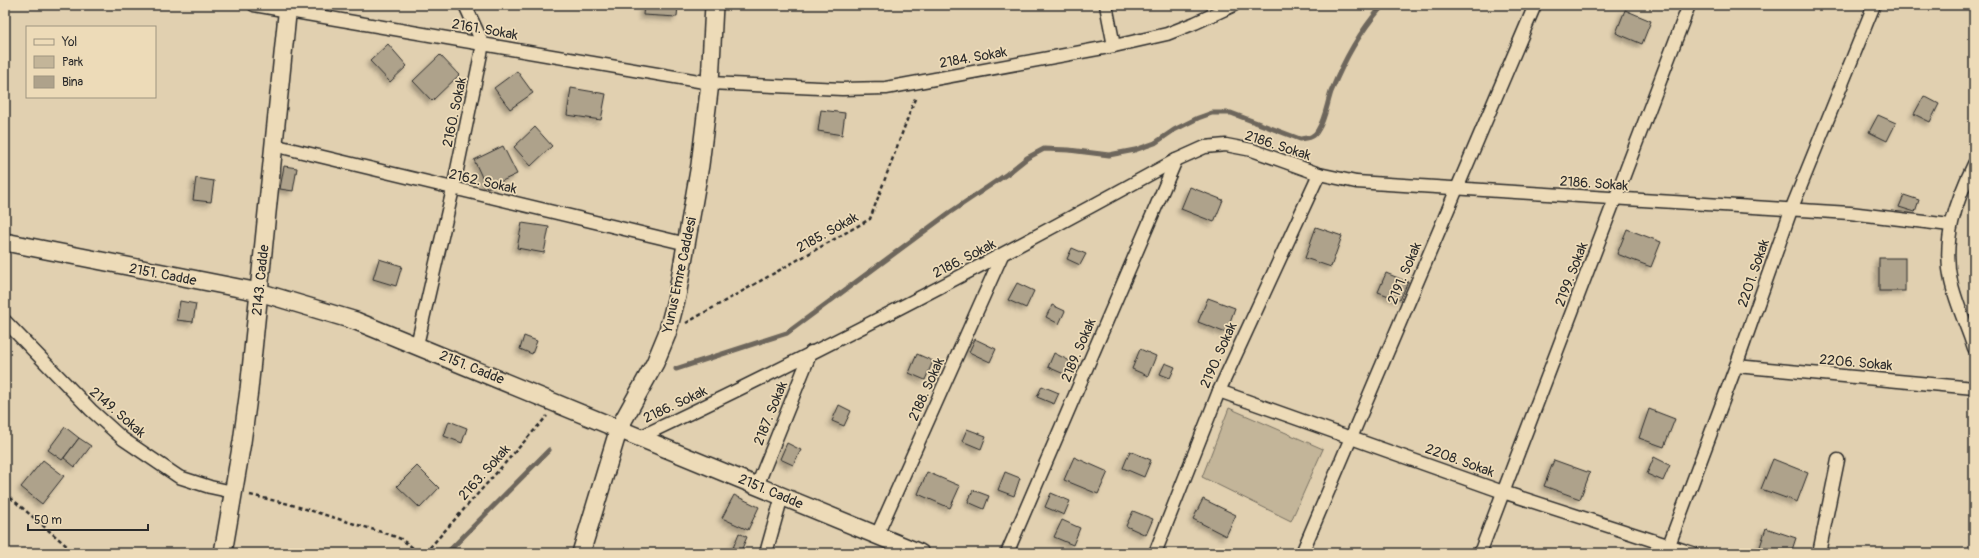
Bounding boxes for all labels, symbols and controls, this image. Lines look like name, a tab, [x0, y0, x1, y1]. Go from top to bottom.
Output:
street label: 2161. Sokak	[450, 15, 519, 44]
legend	[26, 26, 156, 98]
text: Yol	[61, 35, 77, 50]
street label: 2184. Sokak	[938, 43, 1008, 72]
text: Park	[62, 55, 83, 70]
text: Bina	[62, 75, 84, 90]
street label: 2160. Sokak	[439, 75, 470, 149]
street label: 2186. Sokak	[1243, 127, 1313, 164]
street label: 2162. Sokak	[447, 165, 519, 198]
street label: 2186. Sokak	[1559, 173, 1629, 194]
street label: 2185. Sokak	[793, 208, 861, 256]
street label: Yunus Emre Caddesi	[659, 215, 700, 336]
street label: 2186. Sokak	[930, 235, 999, 282]
street label: 2201. Sokak	[1734, 237, 1773, 309]
street label: 2191. Sokak	[1384, 239, 1425, 307]
street label: 2199. Sokak	[1551, 239, 1592, 309]
street label: 2143. Cadde	[248, 244, 273, 316]
street label: 2151. Cadde	[128, 260, 198, 289]
street label: 2189. Sokak	[1057, 316, 1100, 385]
street label: 2190. Sokak	[1196, 320, 1241, 391]
street label: 2151. Cadde	[437, 347, 507, 388]
street label: 2206. Sokak	[1819, 351, 1893, 374]
street label: 2188. Sokak	[905, 355, 948, 423]
street label: 2187. Sokak	[750, 378, 791, 448]
street label: 2186. Sokak	[641, 382, 710, 427]
street label: 2149. Sokak	[86, 383, 149, 441]
street label: 2208. Sokak	[1423, 440, 1497, 481]
street label: 2163. Sokak	[455, 441, 514, 504]
street label: 2151. Cadde	[736, 470, 806, 513]
scale bar	[28, 506, 148, 532]
text: 50 m	[34, 513, 62, 528]

